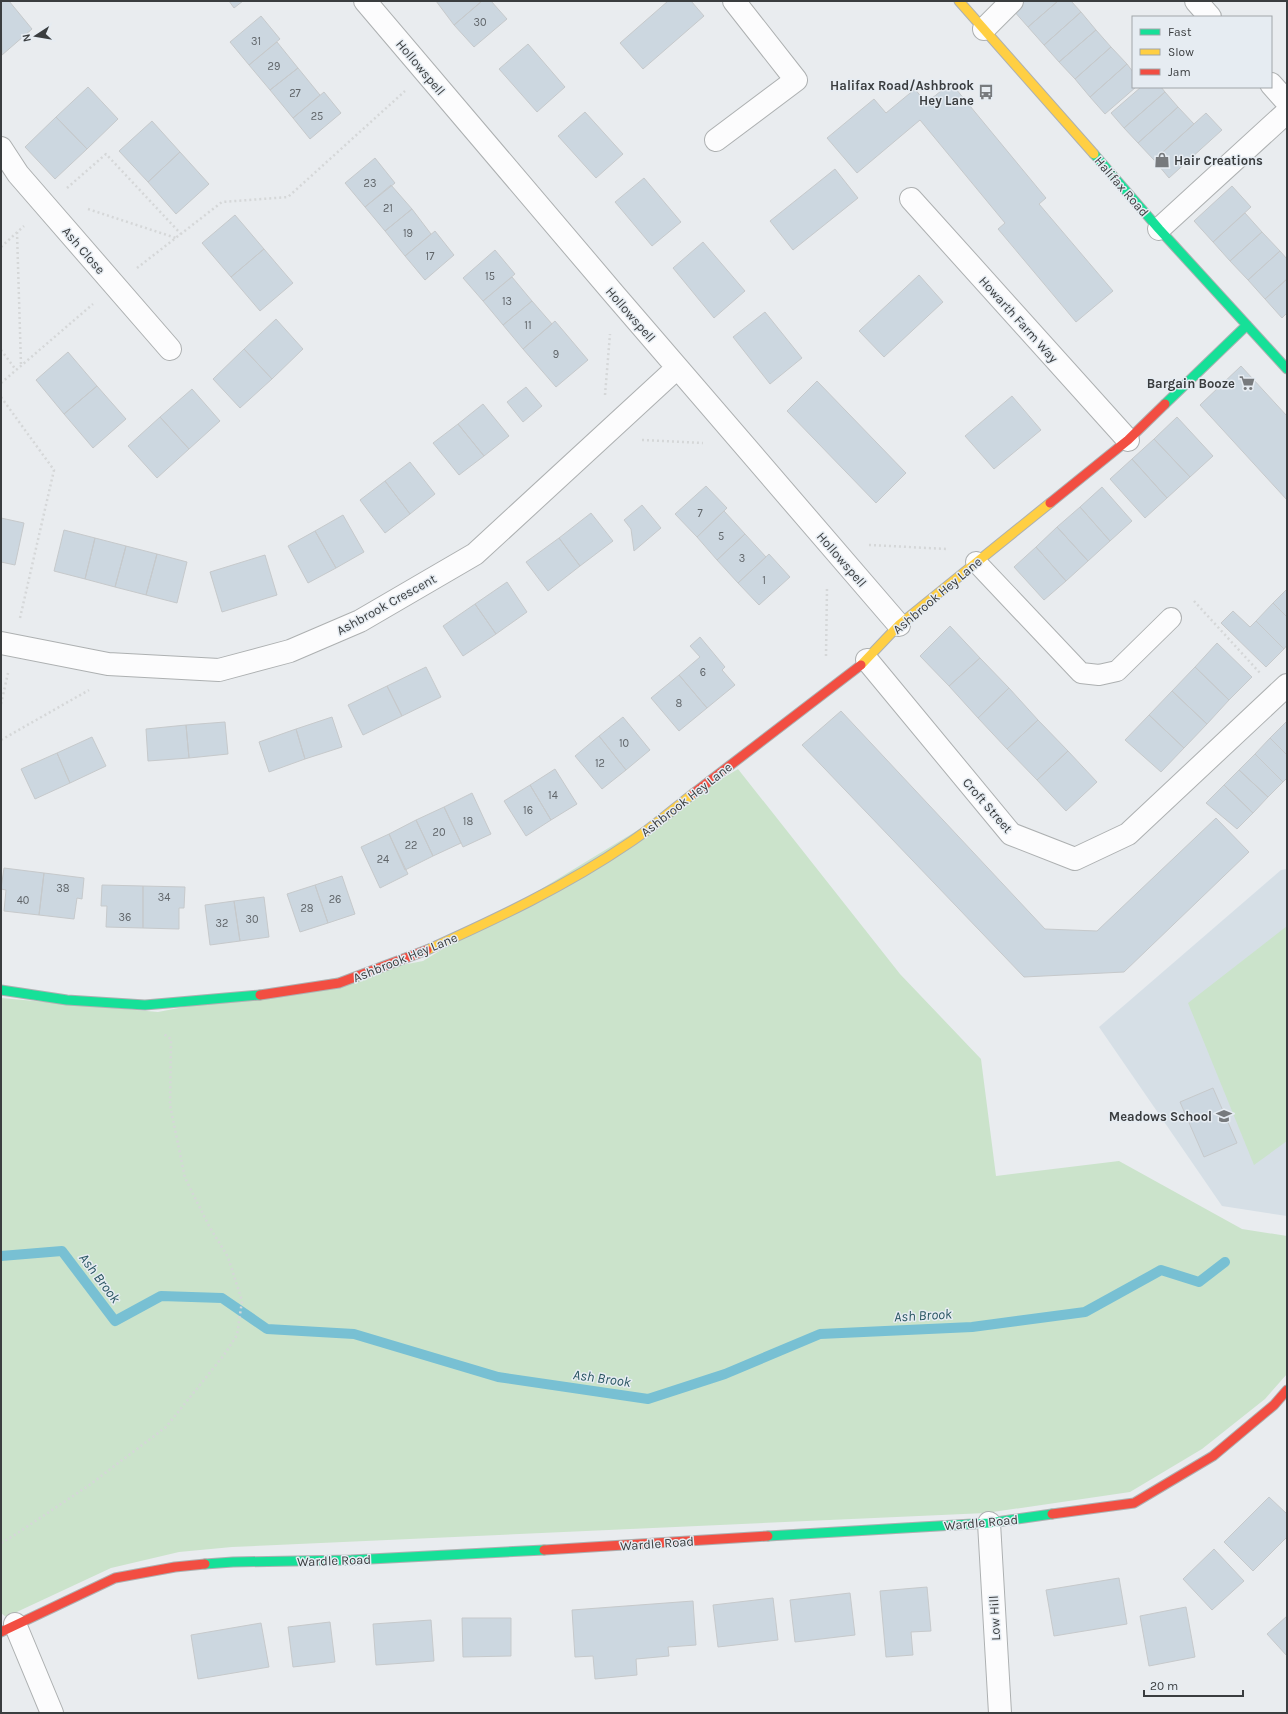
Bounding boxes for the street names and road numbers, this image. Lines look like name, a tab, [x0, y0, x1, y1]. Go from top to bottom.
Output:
street label: Hollowspell	[393, 36, 448, 98]
street label: Halifax Road	[1091, 153, 1152, 219]
street label: Ash Close	[59, 224, 108, 277]
street label: Howarth Farm Way	[976, 273, 1061, 366]
street label: Hollowspell	[603, 284, 659, 345]
street label: Hollowspell	[814, 529, 870, 590]
street label: Ashbrook Hey Lane	[890, 554, 985, 637]
street label: Ashbrook Crescent	[334, 571, 439, 638]
street label: Ashbrook Hey Lane	[638, 759, 735, 840]
street label: Croft Street	[960, 775, 1016, 836]
street label: Ashbrook Hey Lane	[351, 930, 460, 985]
street label: Wardle Road	[943, 1512, 1019, 1533]
street label: Wardle Road	[620, 1533, 695, 1554]
street label: Wardle Road	[297, 1552, 371, 1569]
street label: Low Hill	[986, 1595, 1003, 1641]

